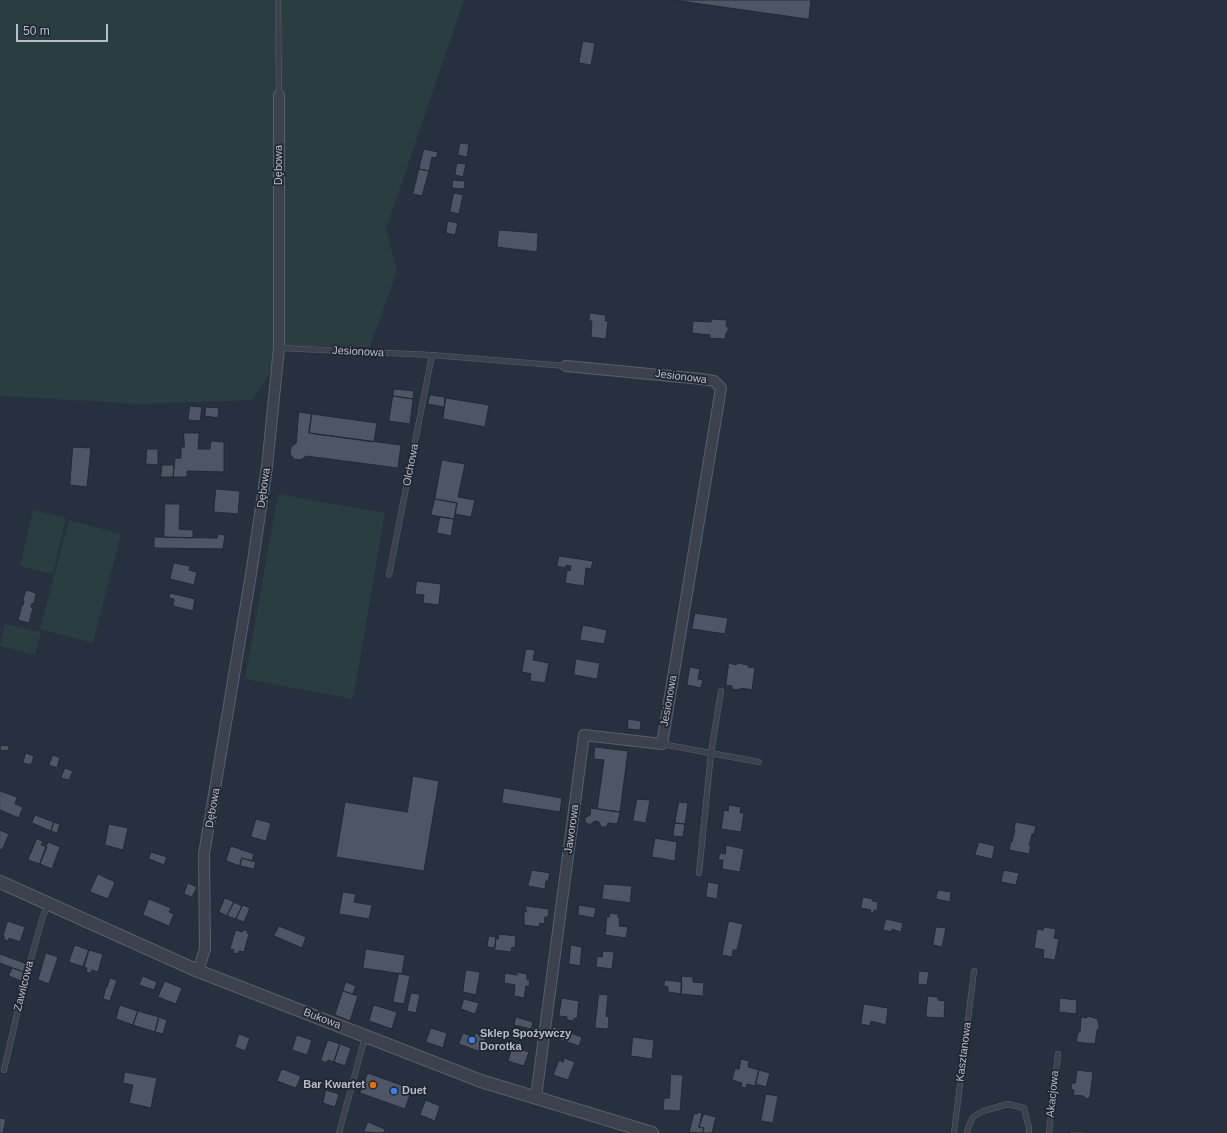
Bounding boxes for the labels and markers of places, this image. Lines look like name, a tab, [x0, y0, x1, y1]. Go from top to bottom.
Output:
place label: Sklep Spożywczy Dorotka	[480, 1027, 571, 1053]
marker: Sklep Spożywczy Dorotka	[467, 1035, 477, 1045]
place label: Bar Kwartet	[303, 1078, 365, 1092]
marker: Bar Kwartet	[368, 1080, 378, 1090]
place label: Duet	[402, 1084, 426, 1098]
marker: Duet	[389, 1086, 399, 1096]

